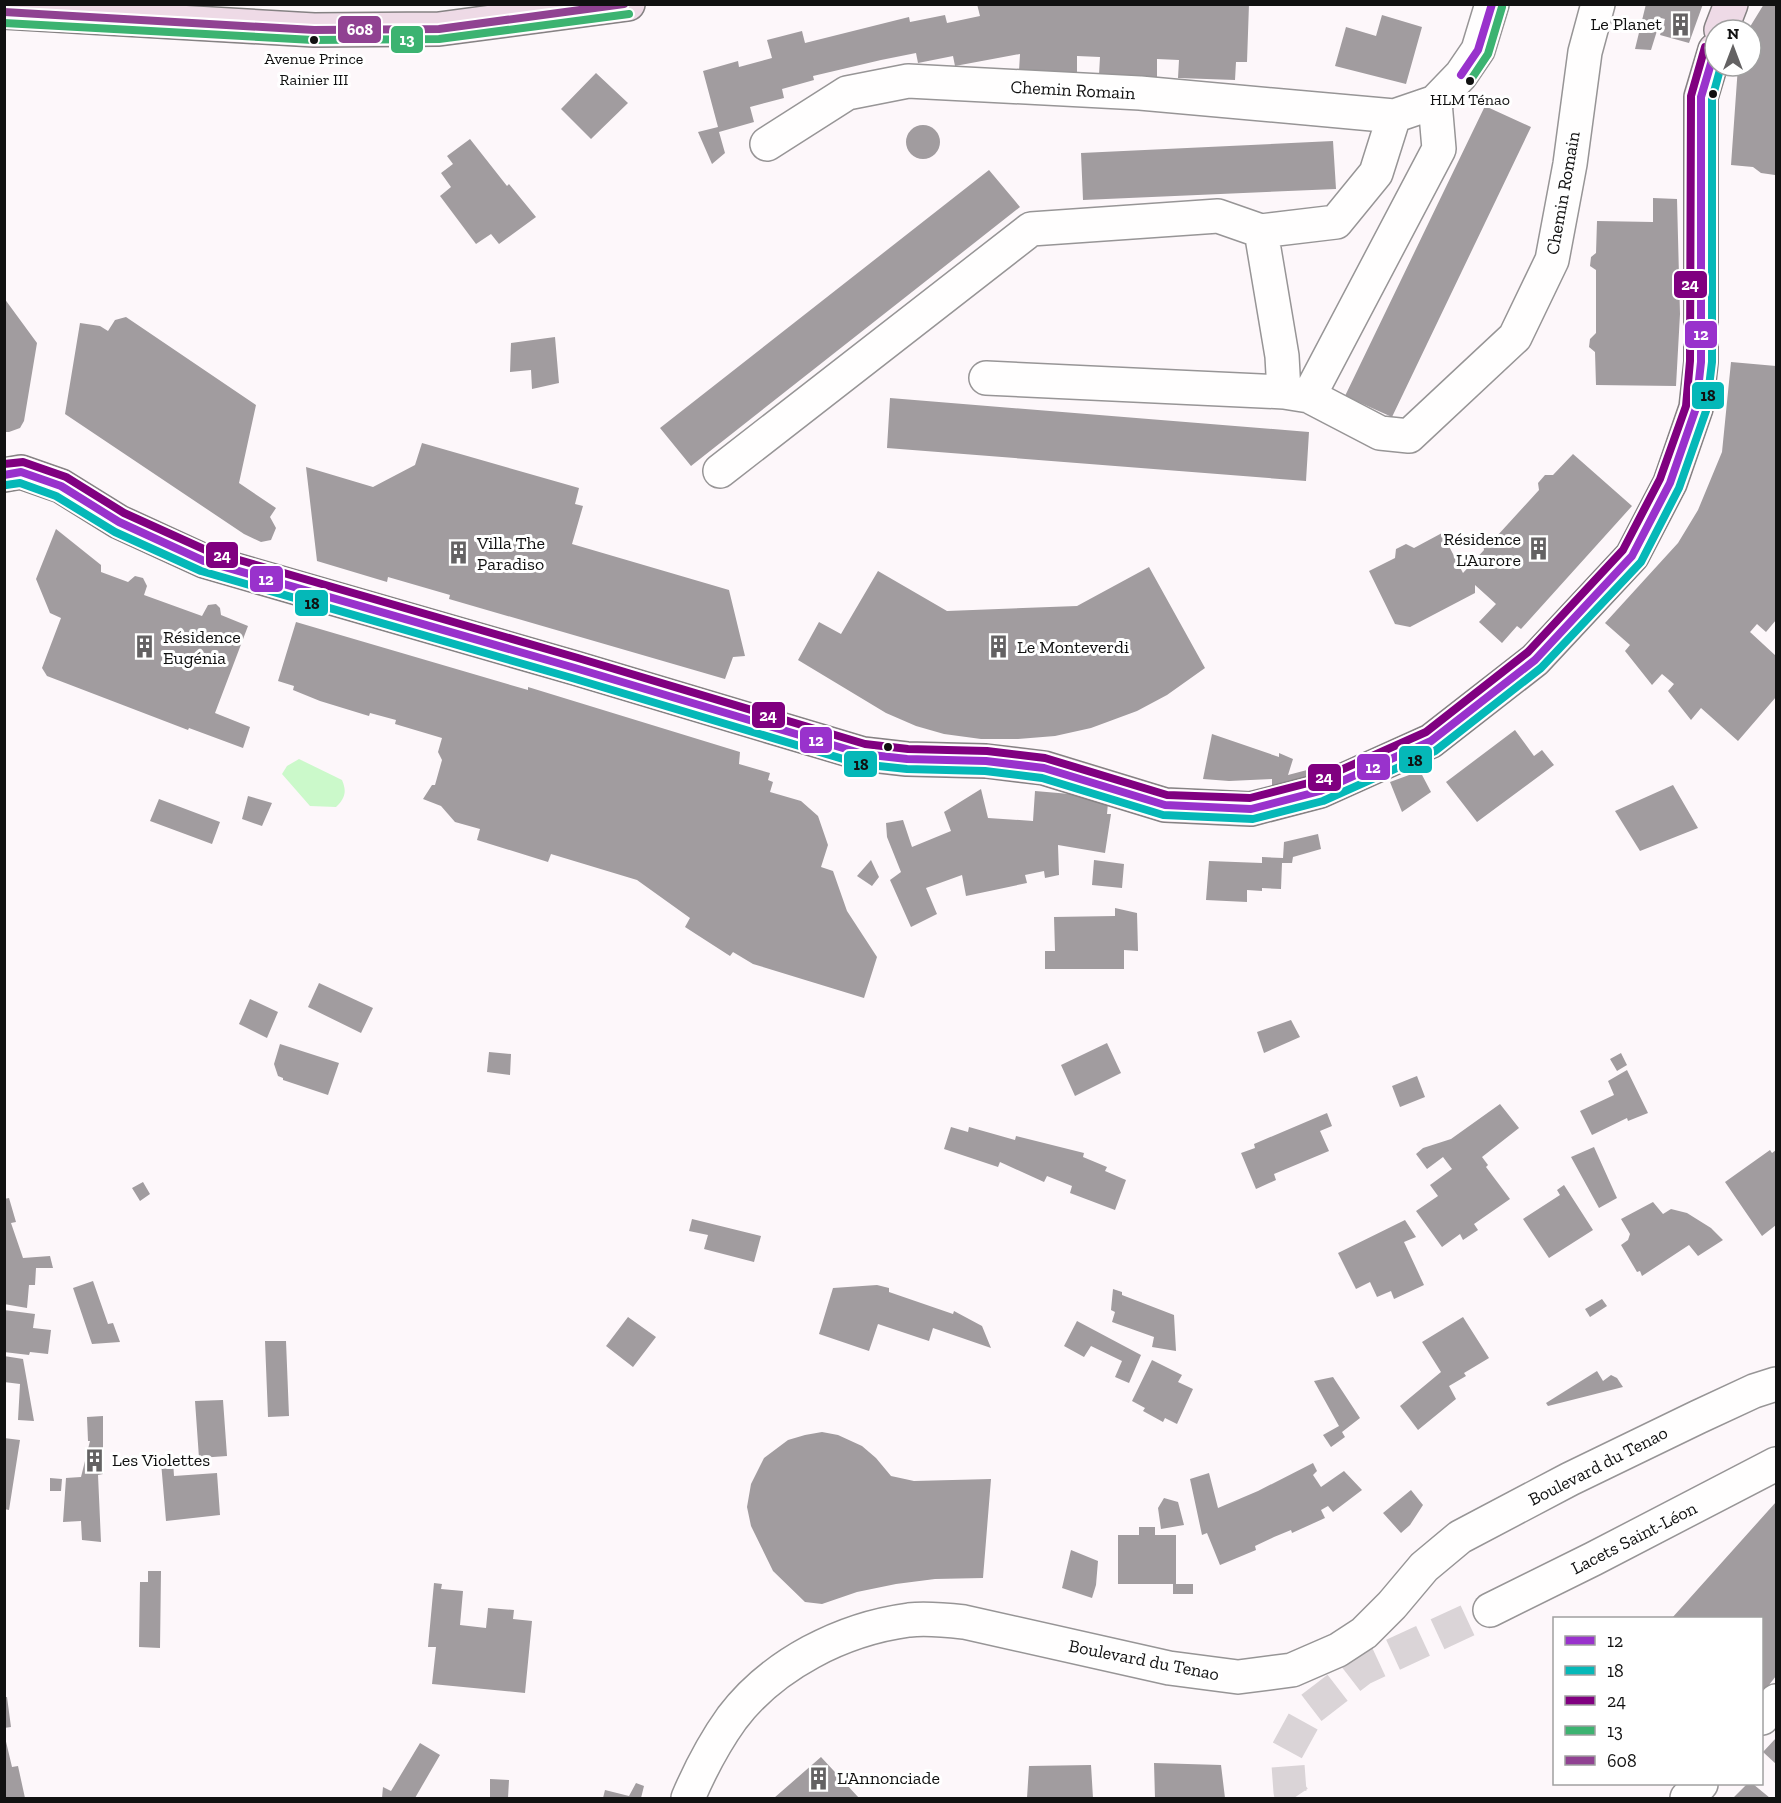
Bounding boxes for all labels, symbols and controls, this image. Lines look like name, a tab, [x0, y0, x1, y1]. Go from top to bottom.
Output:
building icon: Le Planet	[1667, 11, 1693, 37]
place label: Le Planet	[1590, 13, 1662, 35]
line badge: 608	[337, 15, 382, 44]
north arrow	[1703, 18, 1763, 78]
text: 608	[347, 20, 374, 39]
text: N	[1727, 24, 1739, 43]
line badge: 13	[390, 25, 424, 54]
text: 13	[400, 30, 415, 49]
marker: Avenue Prince Rainier III	[308, 34, 320, 46]
place label: Avenue Prince Rainier III	[265, 49, 363, 89]
marker: HLM Ténao	[1464, 75, 1476, 87]
street label: Chemin Romain	[1010, 76, 1137, 104]
unlabelled marker	[1707, 88, 1719, 100]
place label: HLM Ténao	[1430, 90, 1510, 109]
street label: Chemin Romain	[1541, 129, 1585, 256]
line badge: 24	[1673, 270, 1708, 299]
text: 24	[1681, 275, 1699, 294]
line badge: 12	[1684, 320, 1718, 349]
text: 12	[1693, 325, 1709, 344]
line badge: 18	[1691, 381, 1725, 410]
text: 18	[1700, 386, 1716, 405]
place label: Résidence L'Aurore	[1443, 528, 1521, 571]
place label: Villa The Paradiso	[476, 532, 545, 575]
building icon: Résidence L'Aurore	[1526, 536, 1552, 562]
building icon: Villa The Paradiso	[446, 540, 472, 566]
line badge: 24	[205, 541, 239, 569]
text: 24	[213, 546, 231, 565]
line badge: 12	[249, 565, 284, 593]
text: 12	[258, 570, 274, 589]
line badge: 18	[294, 589, 329, 617]
text: 18	[304, 594, 320, 613]
place label: Résidence Eugénia	[163, 626, 241, 669]
building icon: Résidence Eugénia	[132, 634, 158, 660]
building icon: Le Monteverdi	[986, 634, 1012, 660]
place label: Le Monteverdi	[1017, 636, 1129, 658]
line badge: 24	[751, 701, 786, 729]
text: 24	[759, 706, 777, 725]
line badge: 12	[799, 726, 833, 754]
text: 12	[808, 731, 824, 750]
unlabelled marker	[882, 741, 894, 753]
line badge: 18	[1398, 745, 1433, 774]
line badge: 18	[843, 750, 878, 778]
text: 18	[1407, 751, 1423, 770]
line badge: 12	[1356, 753, 1391, 781]
text: 18	[853, 755, 869, 774]
text: 12	[1365, 758, 1381, 777]
line badge: 24	[1307, 763, 1342, 792]
text: 24	[1315, 768, 1333, 787]
street label: Boulevard du Tenao	[1525, 1421, 1671, 1511]
building icon: Les Violettes	[81, 1447, 107, 1473]
place label: Les Violettes	[112, 1449, 210, 1471]
street label: Lacets Saint-Léon	[1568, 1497, 1701, 1579]
legend	[1553, 1617, 1763, 1785]
text: 12	[1607, 1630, 1623, 1652]
street label: Boulevard du Tenao	[1067, 1635, 1221, 1685]
text: 18	[1607, 1660, 1624, 1682]
text: 24	[1607, 1690, 1626, 1712]
text: 13	[1607, 1720, 1623, 1742]
text: 608	[1607, 1750, 1637, 1772]
building icon: L'Annonciade	[806, 1765, 832, 1791]
place label: L'Annonciade	[837, 1767, 940, 1789]

